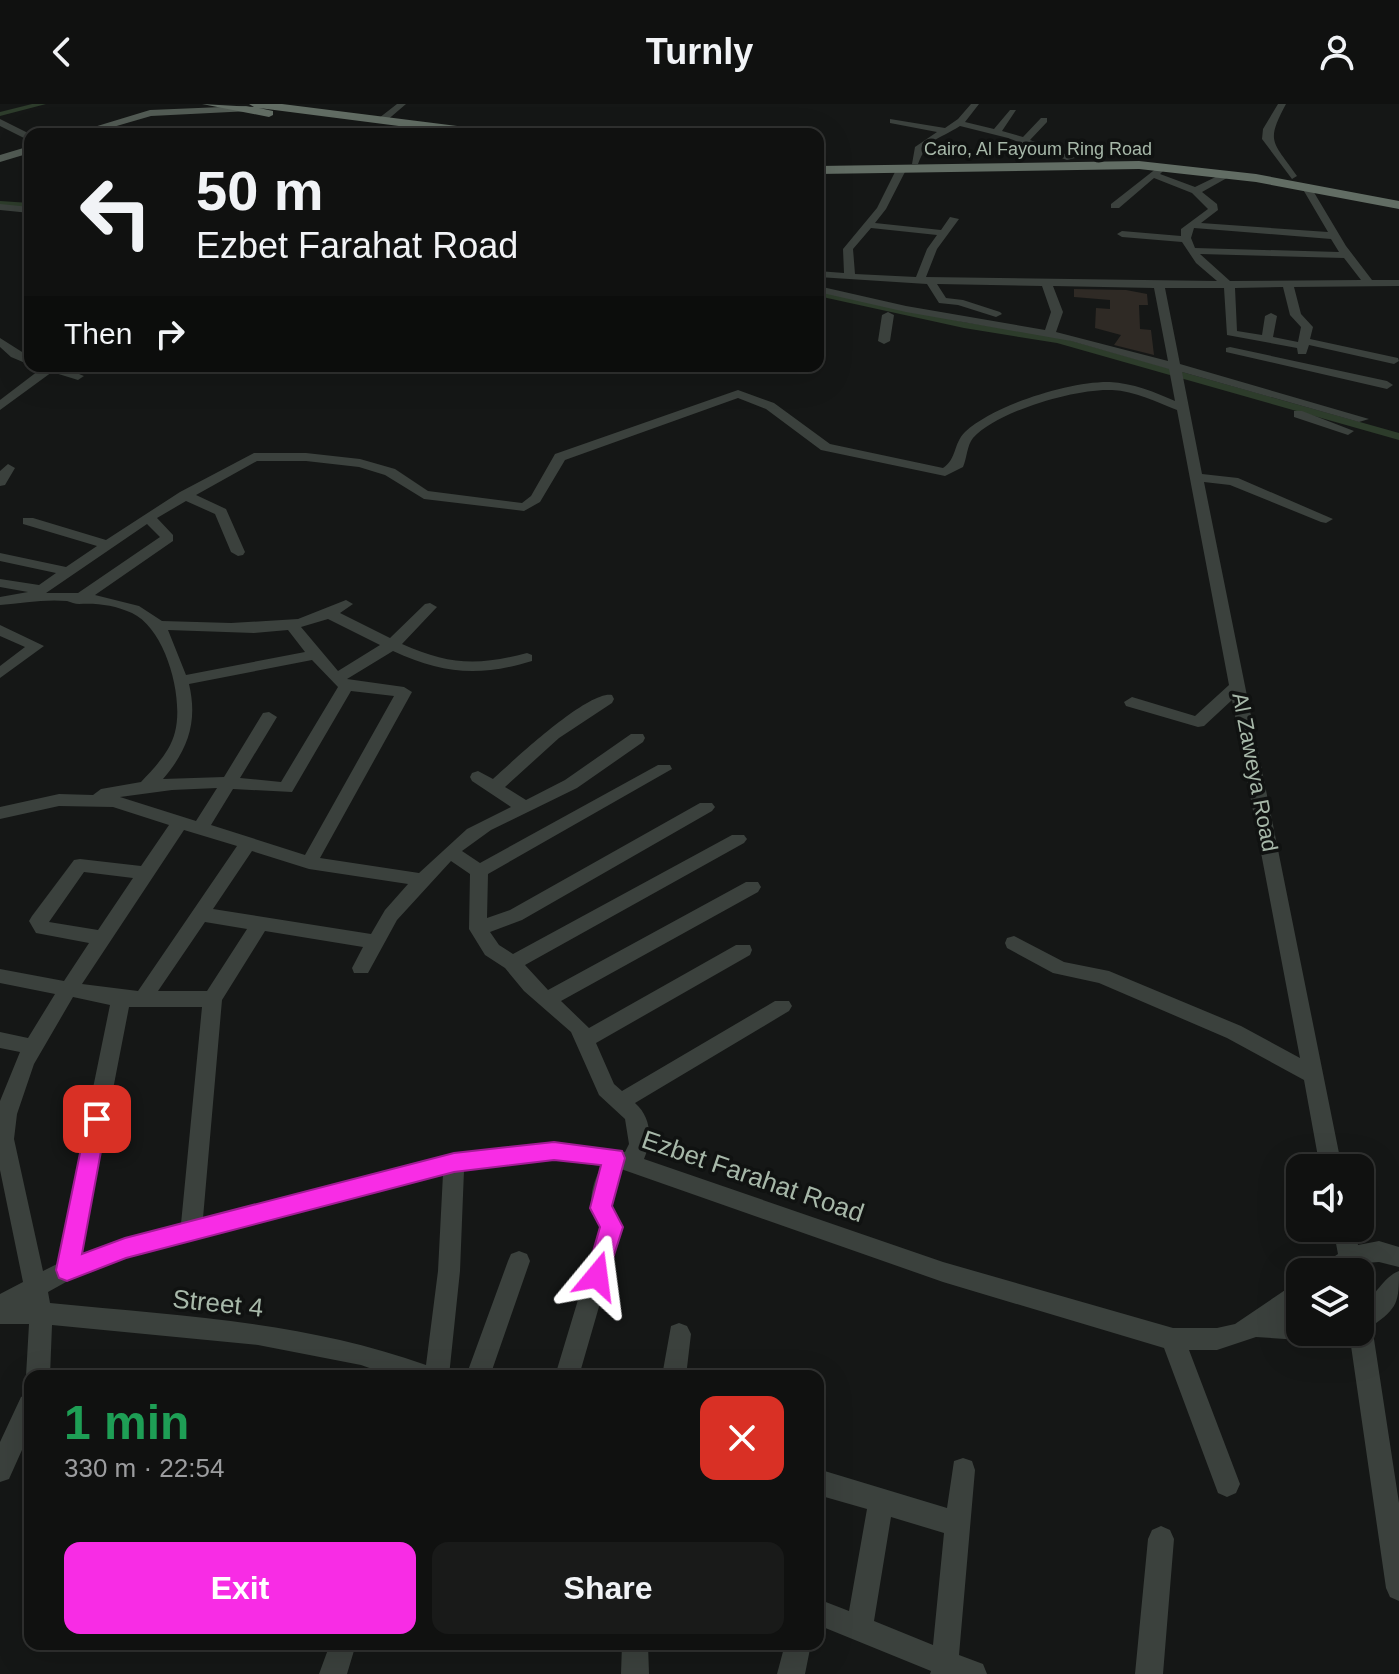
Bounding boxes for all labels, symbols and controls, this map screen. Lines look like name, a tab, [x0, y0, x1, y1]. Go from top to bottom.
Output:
icon: back	[40, 30, 84, 74]
icon: person	[1315, 30, 1359, 74]
text: Turnly	[646, 31, 753, 72]
street label: Cairo, Al Fayoum Ring Road	[924, 139, 1152, 159]
text: 50 m	[196, 159, 324, 222]
icon: left	[64, 160, 168, 264]
text: Ezbet Farahat Road	[196, 225, 518, 266]
icon: right	[148, 312, 192, 356]
text: Then	[64, 317, 132, 350]
street label: Al Zaweya Road	[1227, 690, 1283, 854]
pin	[63, 1085, 131, 1153]
icon: arrive	[75, 1097, 119, 1141]
street label: Ezbet Farahat Road	[638, 1124, 868, 1228]
map controls	[1286, 1154, 1374, 1346]
button: sound	[1286, 1154, 1374, 1242]
position arrow	[555, 1234, 639, 1318]
button: layers	[1286, 1258, 1374, 1346]
street label: Street 4	[171, 1283, 265, 1323]
text: 1 min	[64, 1396, 189, 1449]
button: close	[700, 1396, 784, 1480]
text: 330 m · 22:54	[64, 1453, 224, 1483]
button: Exit	[64, 1542, 416, 1634]
button: Share	[432, 1542, 784, 1634]

